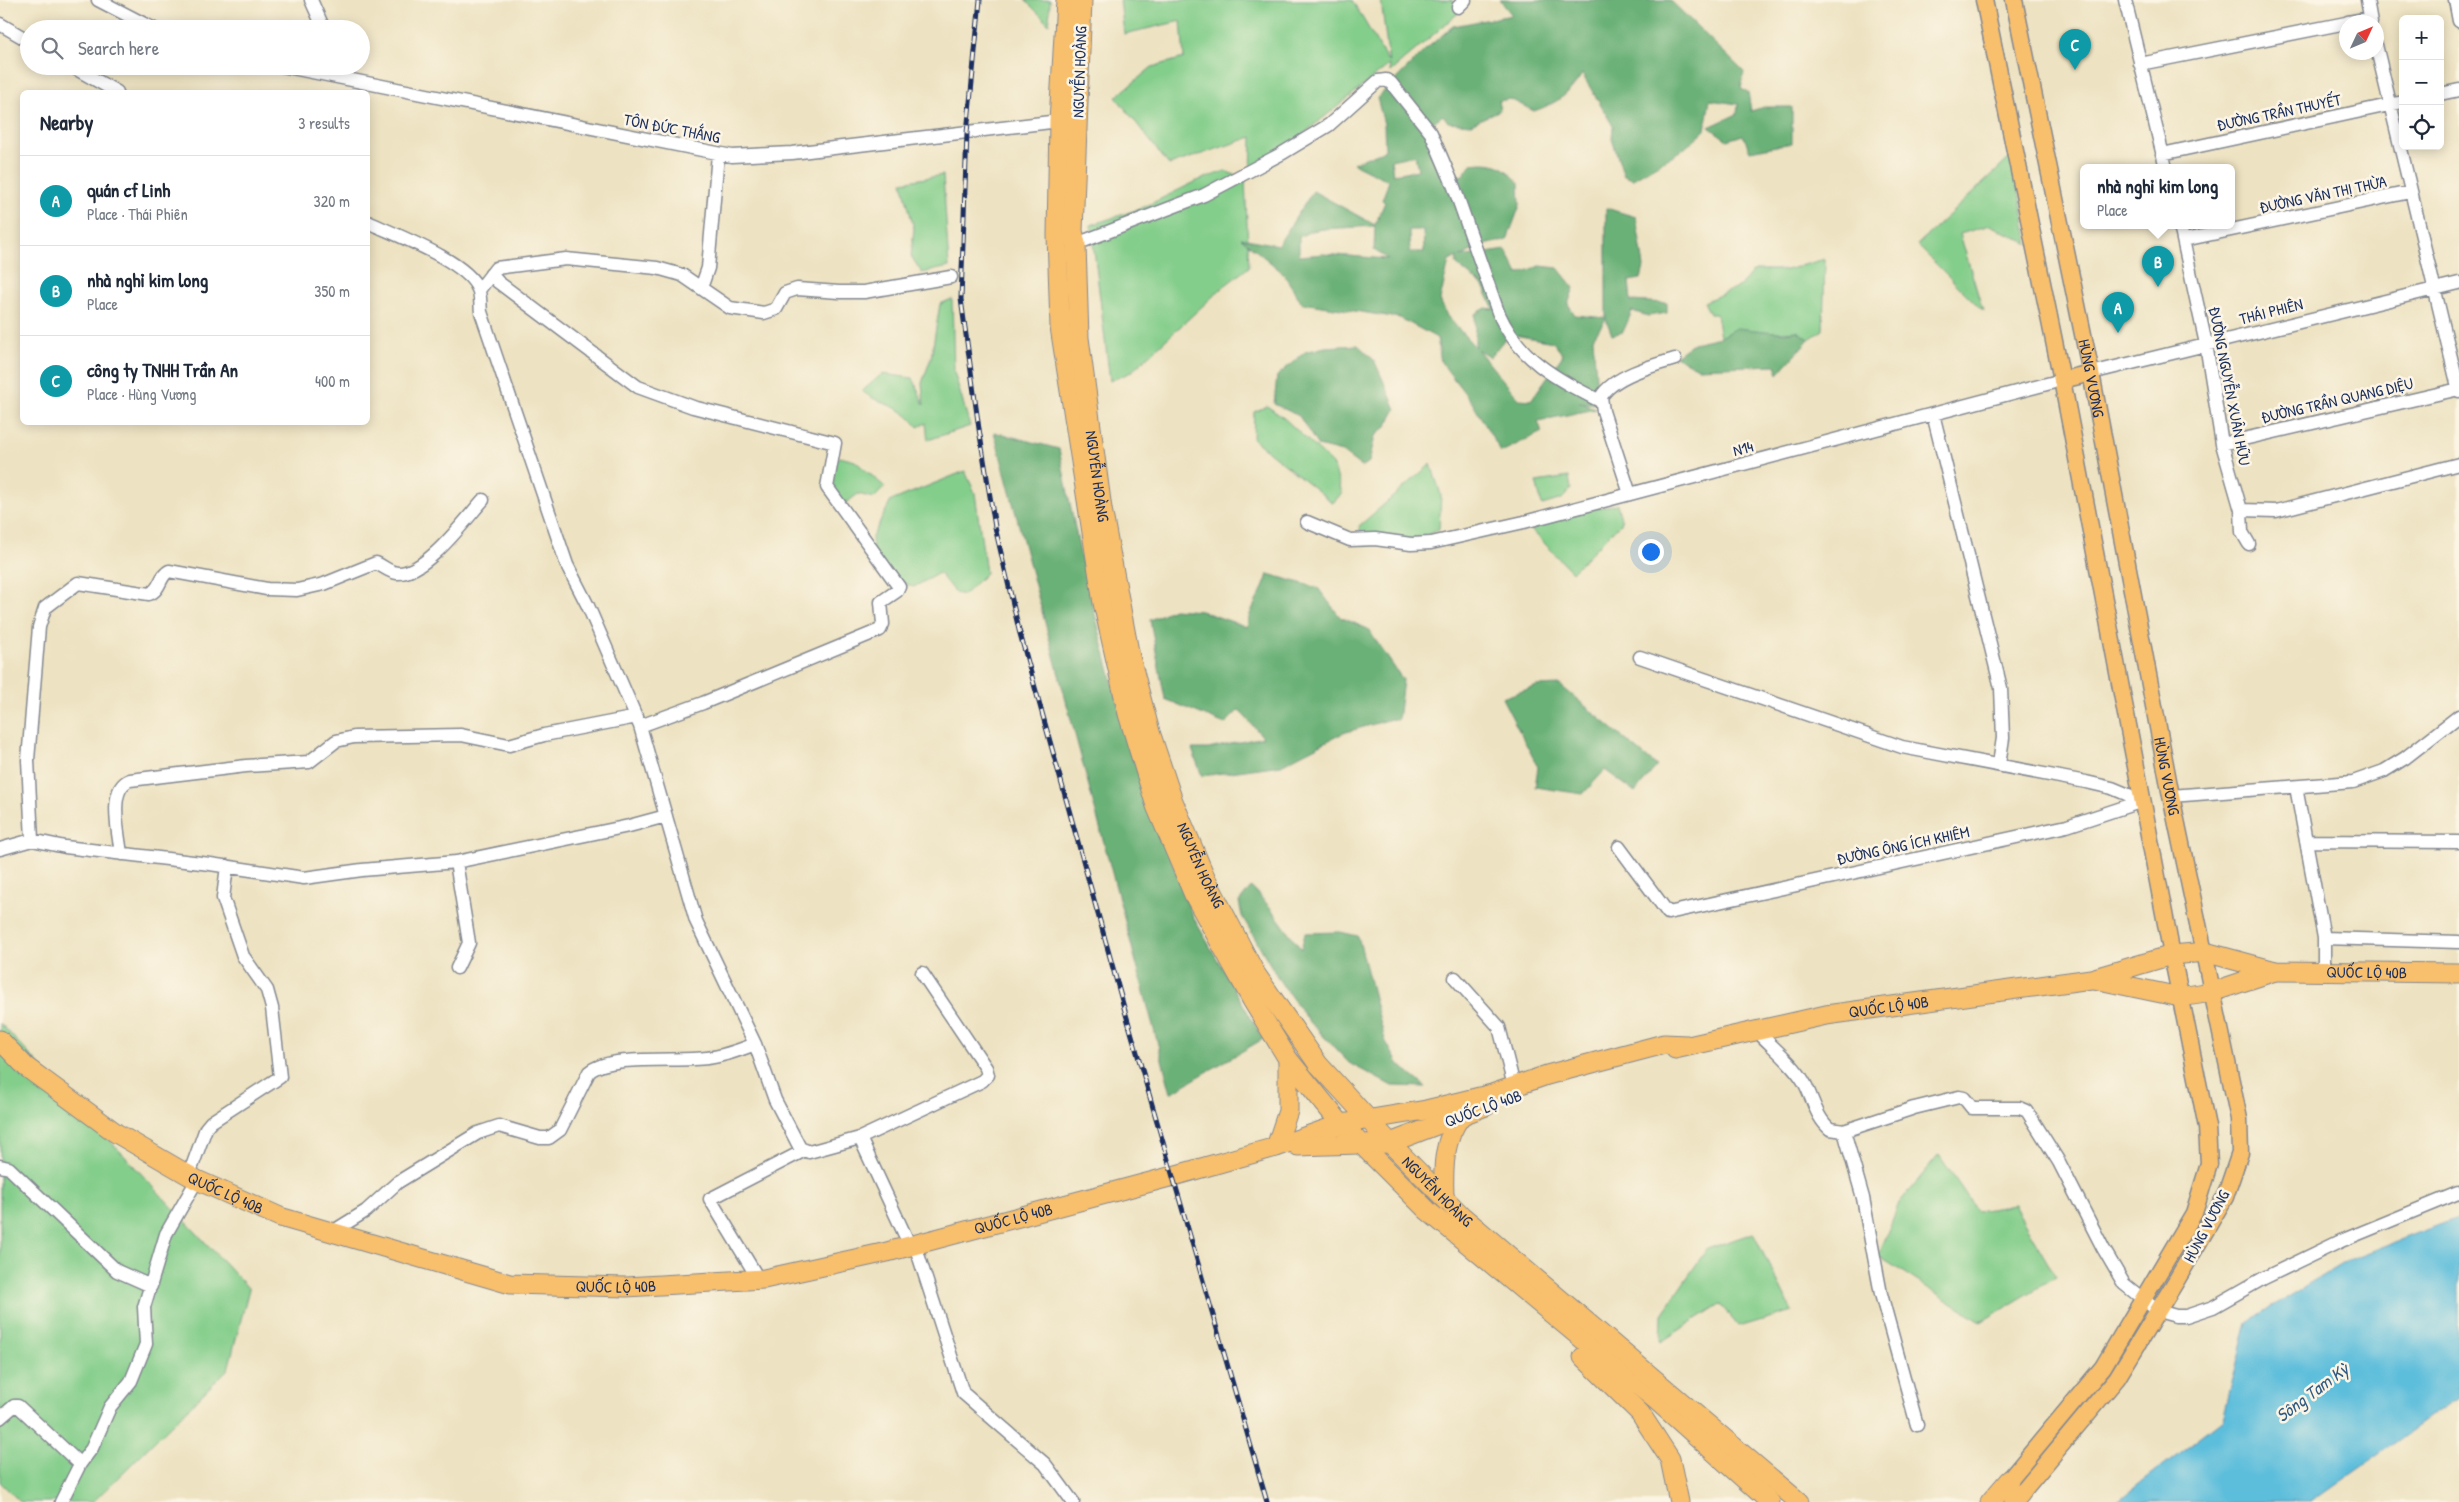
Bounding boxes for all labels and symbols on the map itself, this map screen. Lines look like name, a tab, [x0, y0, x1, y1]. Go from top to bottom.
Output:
north arrow	[2339, 15, 2384, 60]
street label: NGUYỄN HOÀNG	[1066, 25, 1092, 118]
pin: C	[2059, 29, 2091, 70]
street label: ĐƯỜNG TRẦN THUYẾT	[2215, 88, 2344, 136]
street label: TÔN ĐỨC THẮNG	[622, 107, 723, 148]
street label: ĐƯỜNG VĂN THỊ THỪA	[2257, 170, 2389, 218]
pin: B	[2142, 246, 2174, 287]
pin: A	[2102, 292, 2134, 333]
street label: THÁI PHIÊN	[2237, 292, 2305, 330]
street label: ĐƯỜNG NGUYỄN XUÂN HỮU	[2204, 305, 2256, 467]
street label: HÙNG VƯƠNG	[2073, 337, 2110, 419]
street label: ĐƯỜNG TRẦN QUANG DIỆU	[2259, 372, 2415, 428]
street label: NGUYỄN HOÀNG	[1081, 429, 1115, 524]
street label: N14	[1730, 435, 1756, 461]
your location	[1638, 539, 1664, 565]
street label: HÙNG VƯƠNG	[2149, 735, 2186, 817]
street label: NGUYỄN HOÀNG	[1172, 819, 1230, 912]
street label: ĐƯỜNG ÔNG ÍCH KHIÊM	[1835, 820, 1971, 870]
street label: QUỐC LỘ 40B	[2326, 961, 2407, 983]
street label: QUỐC LỘ 40B	[1847, 990, 1930, 1023]
street label: QUỐC LỘ 40B	[1441, 1084, 1525, 1132]
street label: NGUYỄN HOÀNG	[1397, 1151, 1478, 1232]
street label: QUỐC LỘ 40B	[184, 1166, 267, 1219]
street label: HÙNG VƯƠNG	[2178, 1186, 2234, 1266]
street label: QUỐC LỘ 40B	[972, 1197, 1055, 1239]
street label: QUỐC LỘ 40B	[575, 1274, 657, 1298]
water label: Sông Tam Kỳ	[2271, 1355, 2355, 1427]

